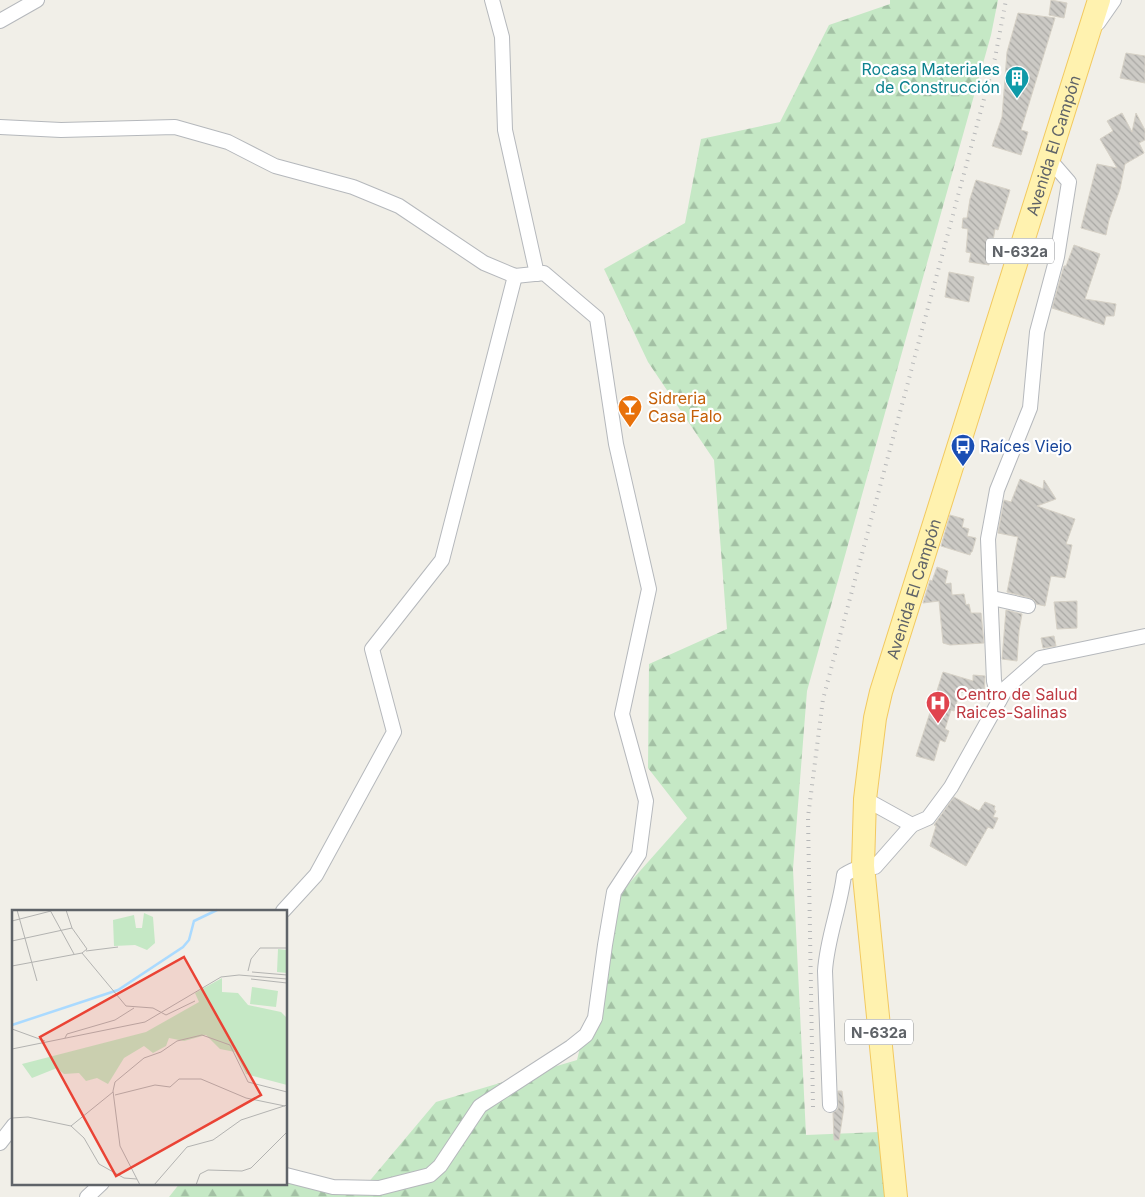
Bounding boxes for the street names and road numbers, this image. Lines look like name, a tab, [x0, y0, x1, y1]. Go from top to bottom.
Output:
street label: Avenida El Campón	[1022, 73, 1085, 218]
road number: N-632a	[986, 238, 1054, 264]
street label: Avenida El Campón	[882, 516, 945, 662]
road number: N-632a	[845, 1020, 913, 1044]

